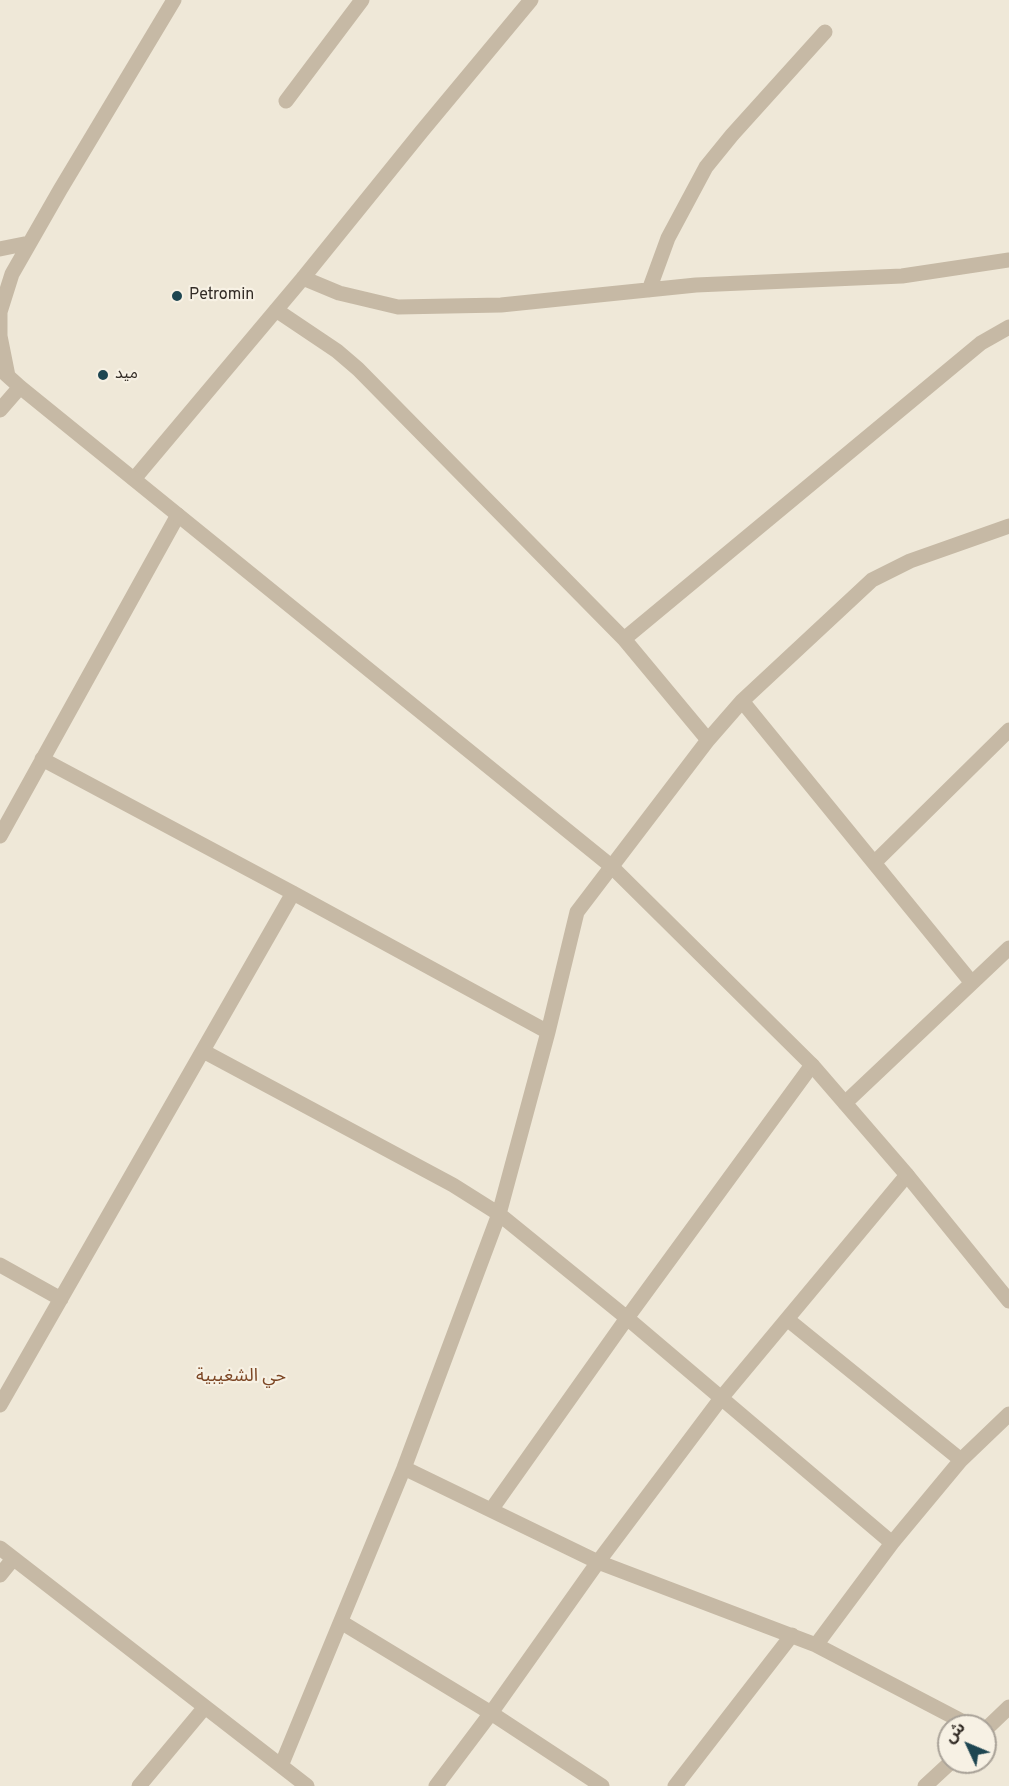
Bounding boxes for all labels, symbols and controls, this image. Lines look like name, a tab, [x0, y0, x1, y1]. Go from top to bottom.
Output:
place label: Petromin	[189, 286, 254, 306]
marker: Petromin	[170, 289, 184, 303]
place label: ميد	[115, 365, 138, 385]
marker: ميد	[96, 368, 110, 382]
district label: حي الشغيبية	[196, 1366, 286, 1388]
north arrow	[937, 1714, 997, 1774]
text: ش	[941, 1718, 970, 1748]

